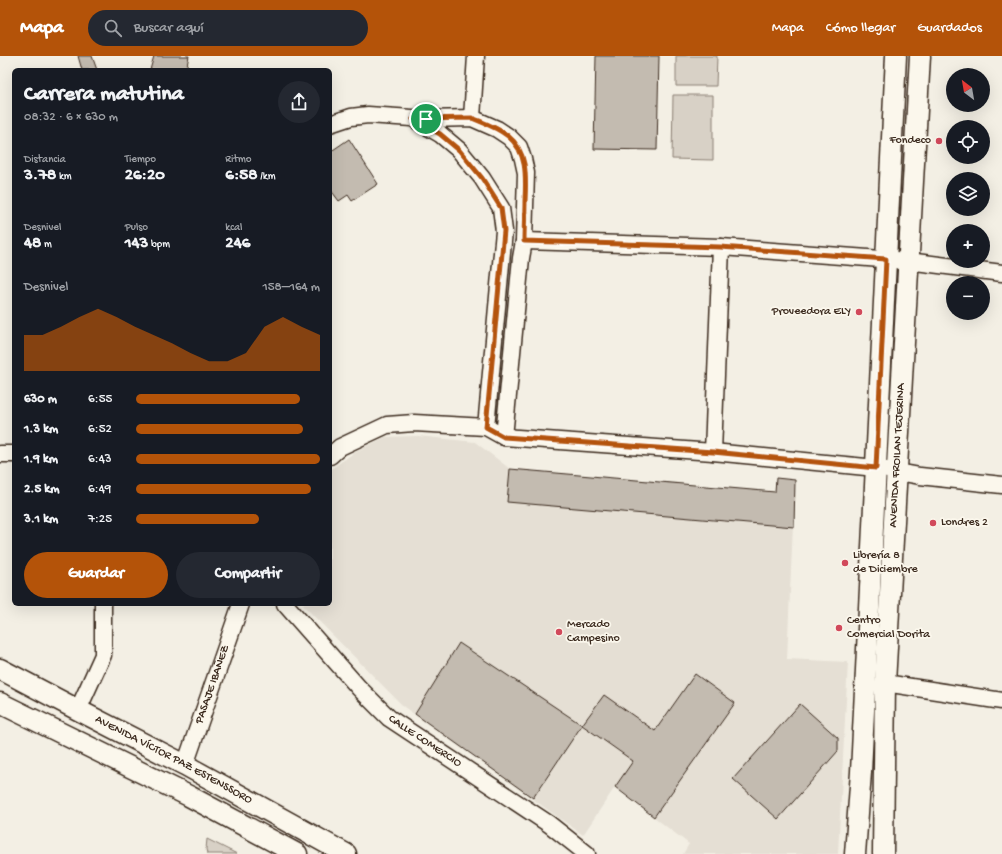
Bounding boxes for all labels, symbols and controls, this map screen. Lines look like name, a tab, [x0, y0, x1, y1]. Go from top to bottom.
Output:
search box	[88, 10, 368, 46]
text: Mapa	[20, 17, 64, 40]
icon: search	[102, 17, 124, 39]
text: Buscar aquí	[134, 19, 204, 37]
text: Mapa	[772, 20, 804, 37]
text: Cómo llegar	[826, 20, 895, 37]
text: Guardados	[917, 20, 982, 37]
north arrow	[946, 68, 990, 112]
map controls	[946, 68, 990, 320]
button: share	[278, 81, 320, 123]
text: Carrera matutina	[24, 82, 184, 108]
pin	[409, 102, 443, 136]
icon: arrive	[415, 108, 437, 130]
text: 08:32 · 6 × 630 m	[24, 110, 118, 125]
button: locate	[946, 120, 990, 164]
place label: Fondeco	[888, 134, 931, 148]
marker: Fondeco	[934, 136, 944, 146]
text: Distancia	[24, 154, 66, 166]
text: Tiempo	[125, 154, 156, 166]
text: Ritmo	[225, 154, 252, 166]
text: 3.78	[24, 166, 56, 186]
text: 26:20	[125, 166, 165, 186]
text: 6:58	[225, 166, 258, 186]
text: km	[56, 171, 72, 183]
text: /km	[258, 171, 276, 183]
button: layers	[946, 172, 990, 216]
text: Desnivel	[24, 222, 61, 234]
text: Pulso	[125, 222, 148, 234]
text: kcal	[225, 222, 243, 234]
button: +	[946, 224, 990, 268]
text: 48	[24, 234, 41, 254]
text: 143	[125, 234, 148, 254]
text: 246	[225, 234, 250, 254]
text: m	[41, 239, 52, 251]
text: bpm	[148, 239, 170, 251]
button: −	[946, 276, 990, 320]
text: Desnivel	[24, 280, 68, 295]
text: 158–164 m	[263, 280, 320, 295]
place label: Proveedora ELY	[771, 305, 851, 319]
marker: Proveedora ELY	[854, 307, 864, 317]
street label: AVENIDA FROILAN TEJERINA	[887, 382, 909, 528]
text: 630 m	[24, 392, 57, 407]
text: 6:55	[88, 392, 112, 407]
text: 1.3 km	[24, 422, 58, 437]
text: 6:52	[88, 422, 112, 437]
text: 1.9 km	[24, 452, 58, 467]
text: 6:43	[88, 452, 112, 467]
text: 2.5 km	[24, 482, 59, 497]
text: 6:49	[88, 482, 111, 497]
text: 3.1 km	[24, 512, 58, 527]
text: 7:25	[88, 512, 112, 527]
place label: Londres 2	[941, 516, 988, 530]
marker: Londres 2	[928, 518, 938, 528]
place label: Librería 8 de Diciembre	[853, 549, 918, 577]
button: Guardar	[24, 552, 168, 598]
button: Compartir	[176, 552, 320, 598]
marker: Librería 8 de Diciembre	[840, 558, 850, 568]
place label: Centro Comercial Dorita	[847, 614, 930, 642]
place label: Mercado Campesino	[567, 618, 620, 646]
marker: Centro Comercial Dorita	[834, 623, 844, 633]
marker: Mercado Campesino	[554, 627, 564, 637]
street label: PASAJE IBAÑEZ	[192, 643, 233, 727]
street label: CALLE COMERCIO	[385, 712, 464, 771]
street label: AVENIDA VÍCTOR PAZ ESTENSSORO	[92, 713, 255, 808]

